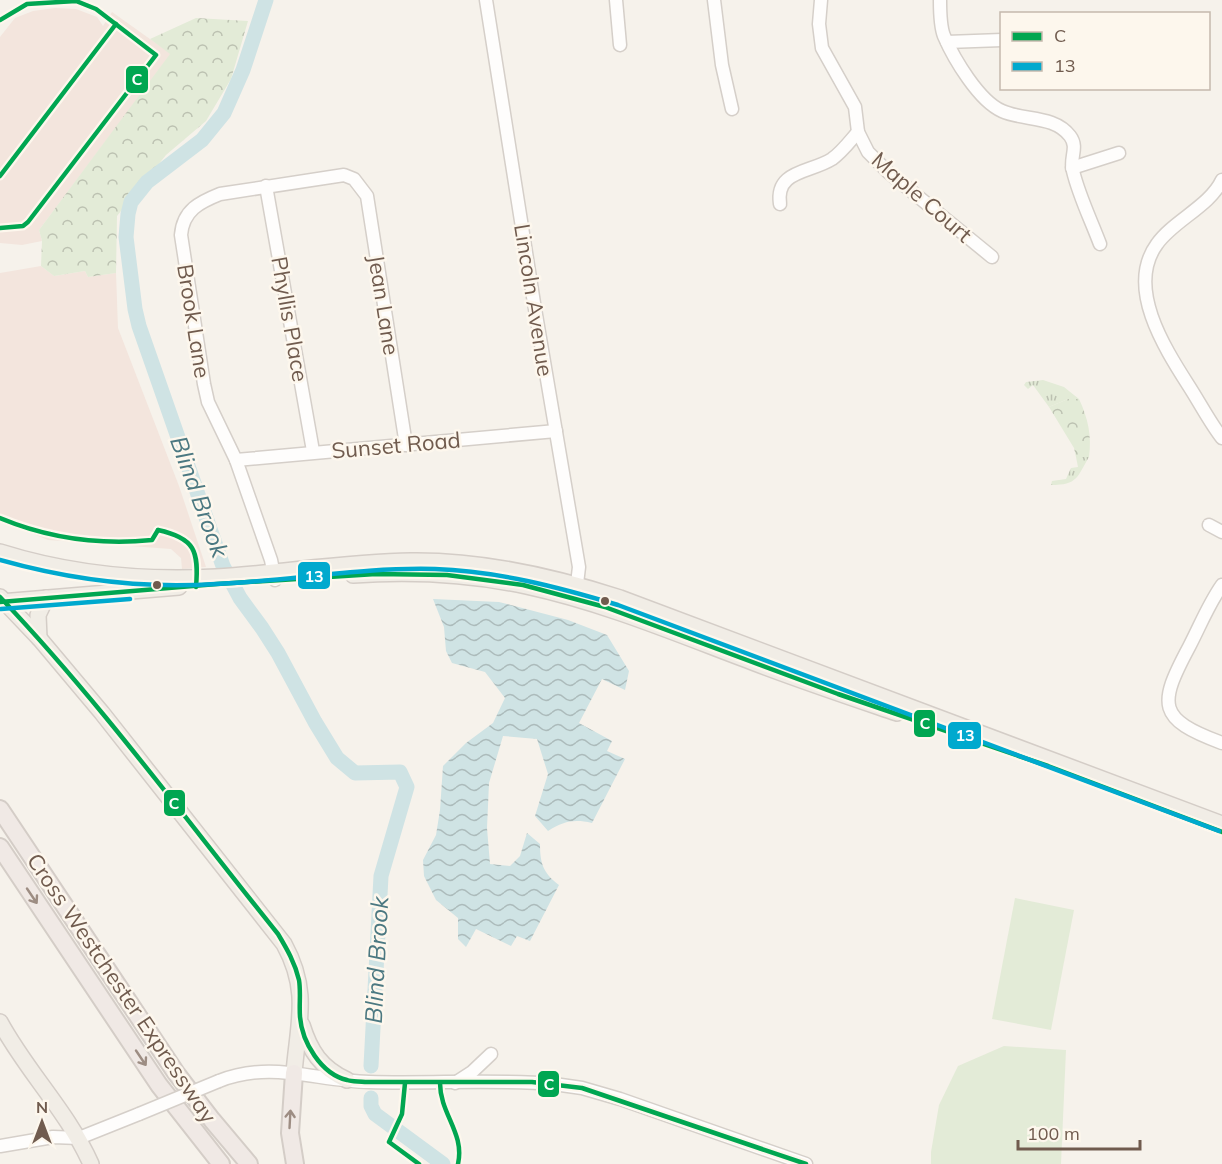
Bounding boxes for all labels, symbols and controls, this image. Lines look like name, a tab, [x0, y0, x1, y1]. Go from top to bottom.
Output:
legend	[1000, 12, 1210, 90]
text: C	[1054, 24, 1066, 47]
text: 13	[1054, 54, 1076, 77]
line badge: C	[125, 65, 149, 94]
text: C	[132, 69, 143, 89]
street label: Maple Court	[866, 146, 978, 248]
street label: Lincoln Avenue	[508, 222, 560, 378]
street label: Jean Lane	[362, 253, 406, 357]
street label: Phyllis Place	[265, 254, 315, 384]
street label: Brook Lane	[171, 262, 217, 380]
street label: Sunset Road	[330, 425, 462, 465]
water label: Blind Brook	[164, 432, 236, 562]
line badge: 13	[297, 561, 331, 590]
text: 13	[304, 566, 324, 586]
unlabelled marker	[151, 579, 163, 591]
unlabelled marker	[599, 595, 611, 607]
line badge: C	[913, 709, 936, 738]
text: C	[920, 713, 931, 733]
line badge: 13	[947, 721, 982, 750]
text: 13	[955, 725, 975, 745]
line badge: C	[163, 789, 186, 817]
text: C	[169, 793, 180, 813]
street label: Cross Westchester Expressway	[21, 848, 223, 1128]
one-way arrow	[26, 887, 39, 904]
water label: Blind Brook	[358, 895, 394, 1024]
one-way arrow	[135, 1049, 147, 1066]
line badge: C	[537, 1070, 560, 1098]
text: C	[544, 1074, 555, 1094]
north arrow	[12, 1092, 72, 1152]
text: N	[36, 1097, 48, 1117]
one-way arrow	[285, 1109, 296, 1129]
scale bar	[1018, 1113, 1140, 1151]
text: 100 m	[1027, 1122, 1080, 1145]

